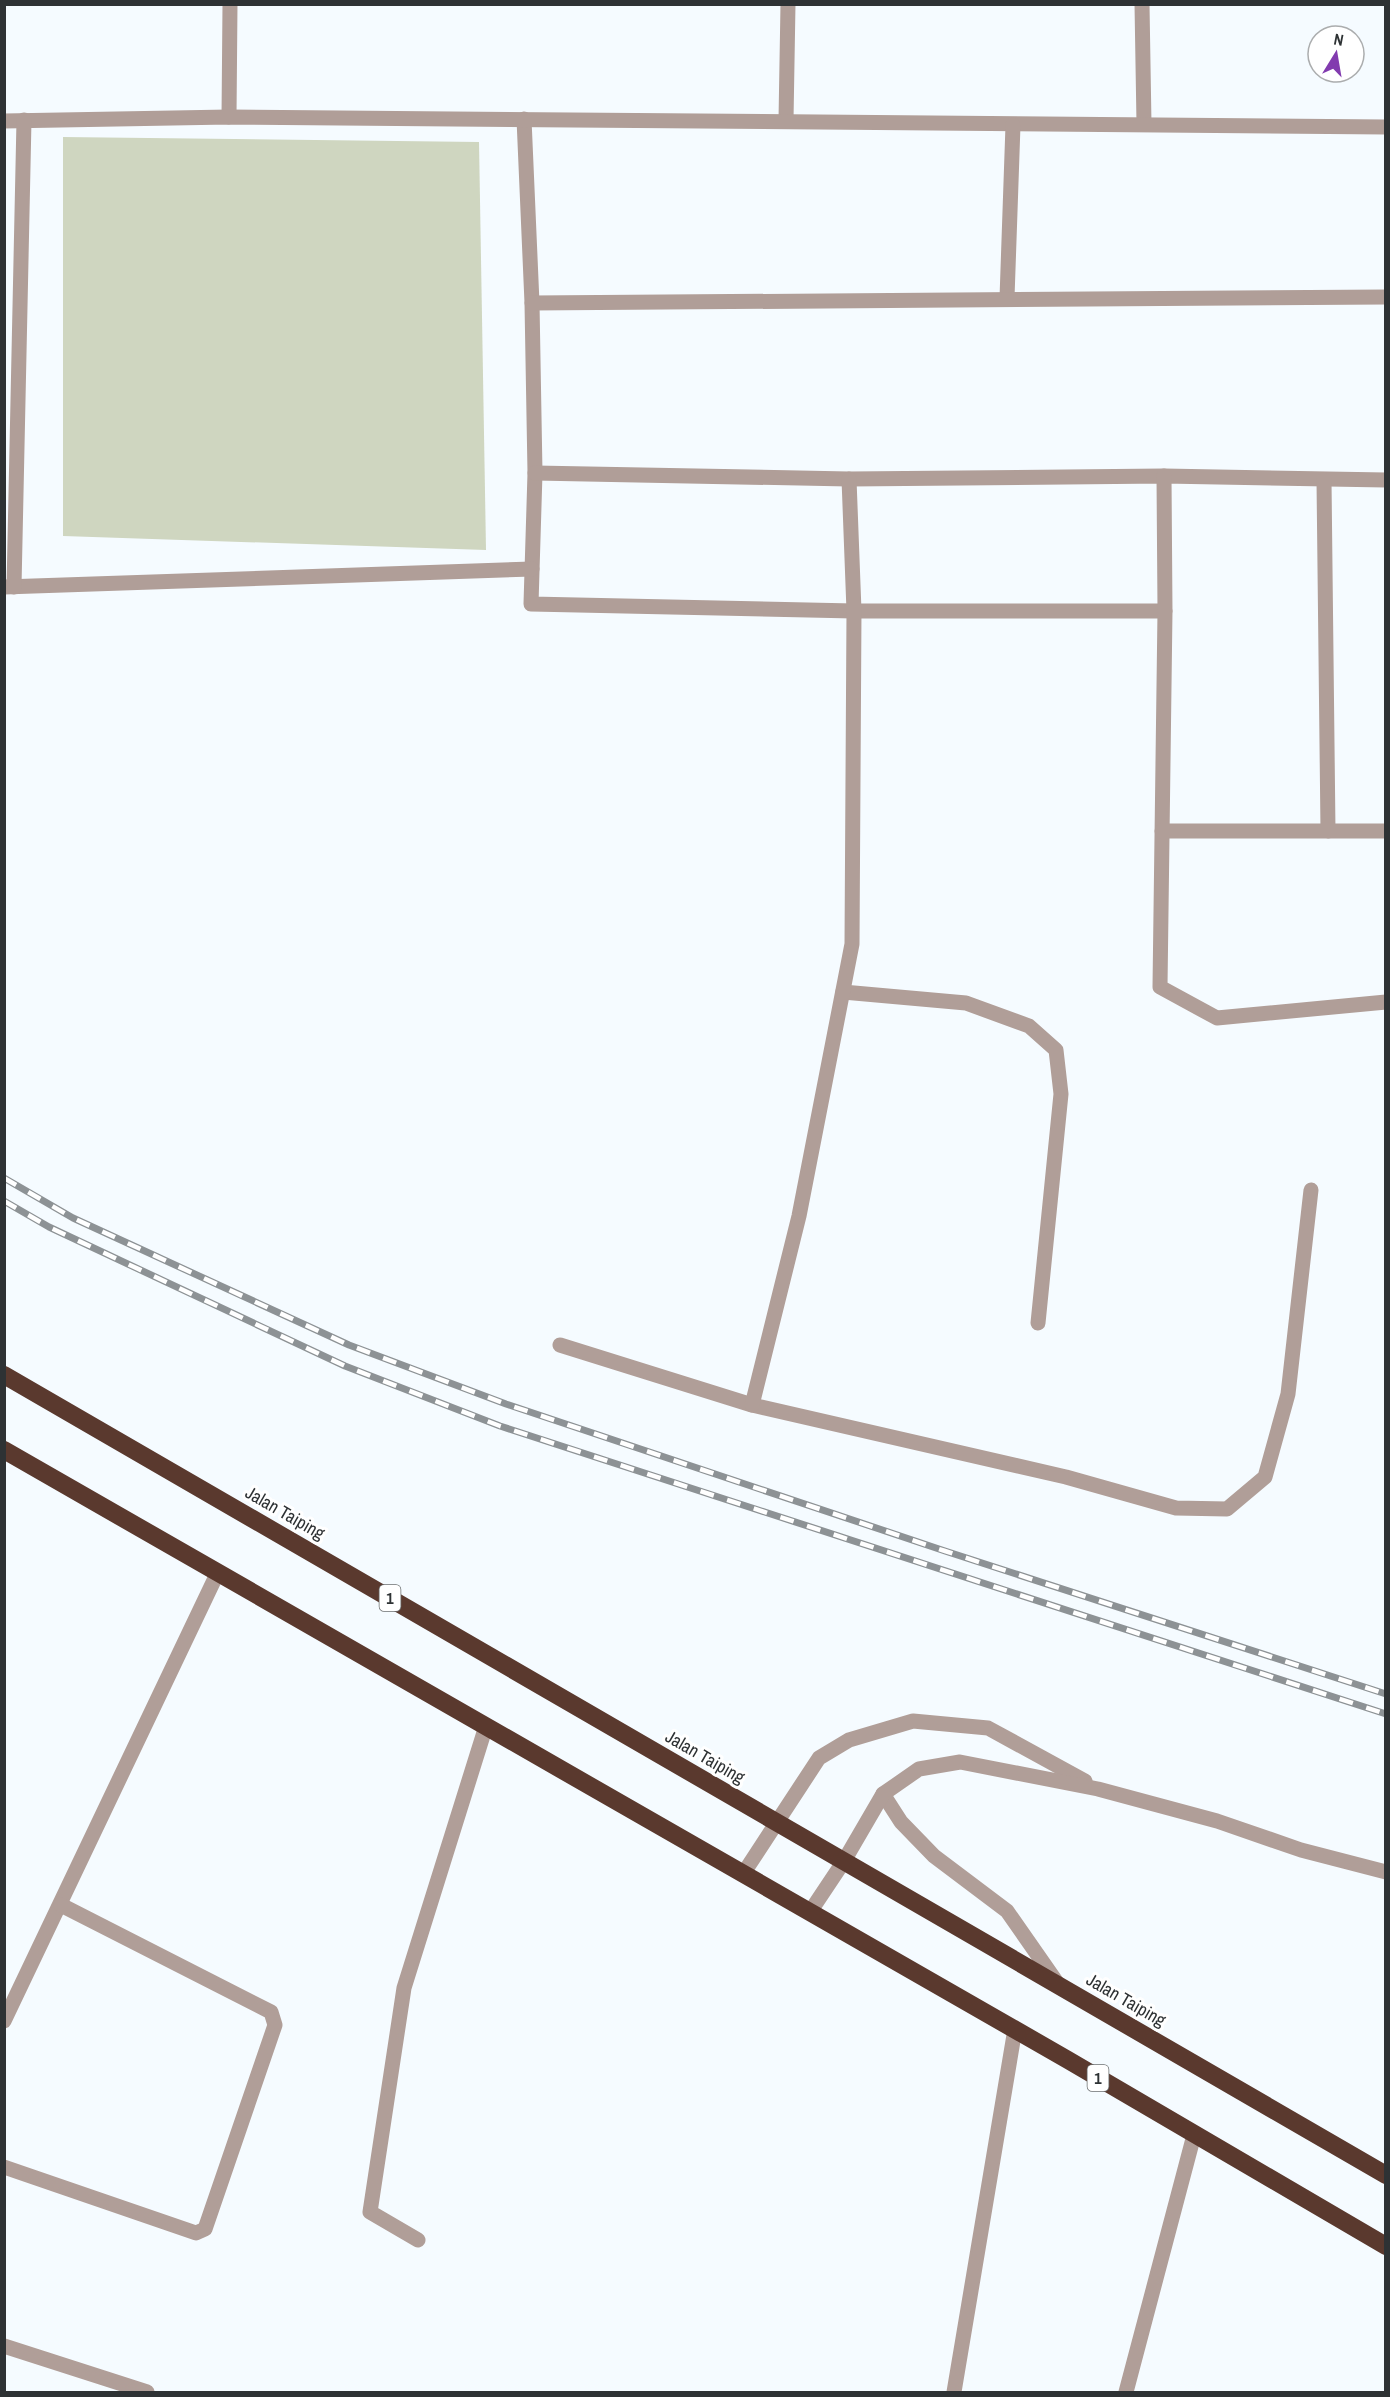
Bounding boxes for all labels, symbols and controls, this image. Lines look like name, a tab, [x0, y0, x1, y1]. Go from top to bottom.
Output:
north arrow	[1306, 24, 1366, 84]
text: N	[1332, 28, 1346, 51]
street label: Jalan Taiping	[241, 1480, 330, 1546]
road number: 1	[380, 1585, 400, 1611]
street label: Jalan Taiping	[661, 1724, 750, 1790]
street label: Jalan Taiping	[1082, 1967, 1171, 2033]
road number: 1	[1088, 2065, 1108, 2091]

